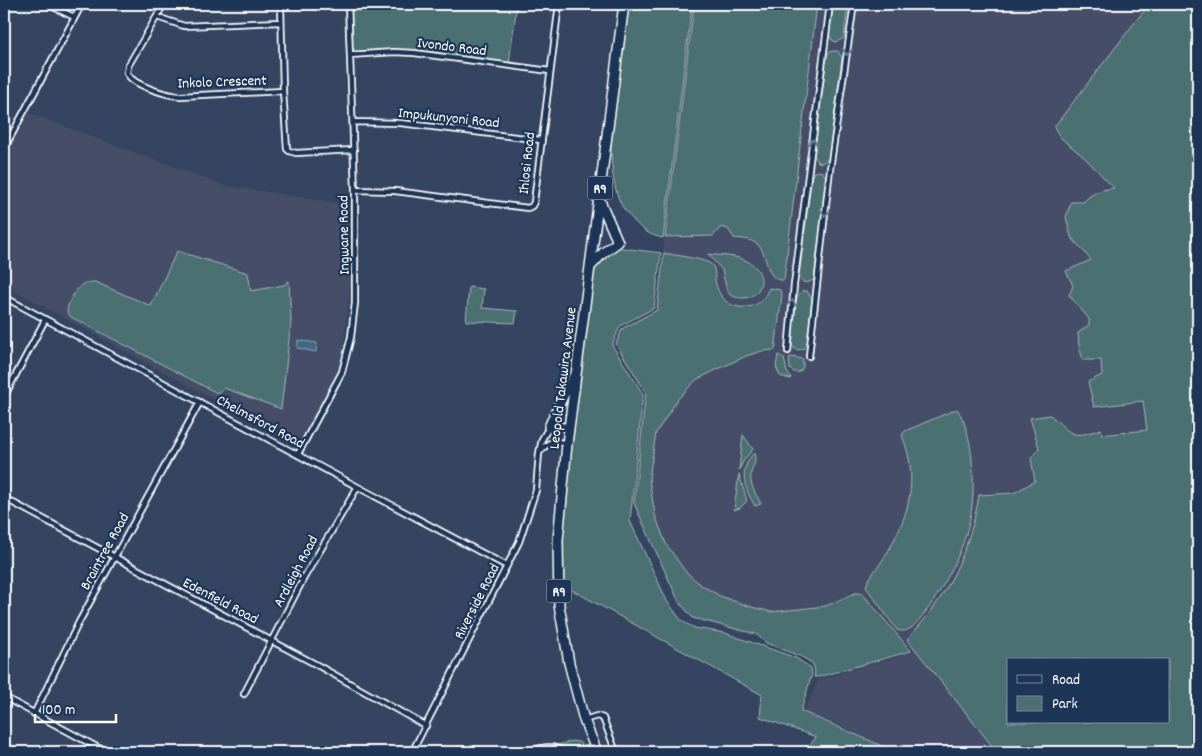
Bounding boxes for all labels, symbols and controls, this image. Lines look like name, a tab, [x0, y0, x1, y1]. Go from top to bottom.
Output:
street label: Ivondo Road	[416, 33, 488, 63]
one-way arrow	[842, 48, 853, 56]
street label: Inkolo Crescent	[177, 70, 267, 96]
street label: Impukunyoni Road	[397, 103, 501, 135]
street label: Ihlosi Road	[514, 131, 542, 195]
one-way arrow	[807, 137, 818, 145]
road number: R9	[588, 177, 612, 200]
street label: Ingwane Road	[333, 195, 357, 275]
one-way arrow	[820, 209, 831, 217]
one-way arrow	[787, 299, 798, 307]
street label: Leopold Takawira Avenue	[544, 306, 584, 450]
street label: Chelmsford Road	[212, 390, 308, 455]
street label: Braintree Road	[75, 509, 136, 595]
street label: Ardleigh Road	[269, 532, 325, 612]
street label: Riverside Road	[449, 560, 506, 644]
street label: Edenfield Road	[178, 573, 262, 631]
road number: R9	[546, 580, 572, 602]
legend	[1007, 658, 1170, 724]
text: Road	[1052, 670, 1080, 692]
scale bar	[35, 691, 116, 723]
text: Park	[1052, 694, 1078, 716]
text: 100 m	[42, 700, 75, 722]

